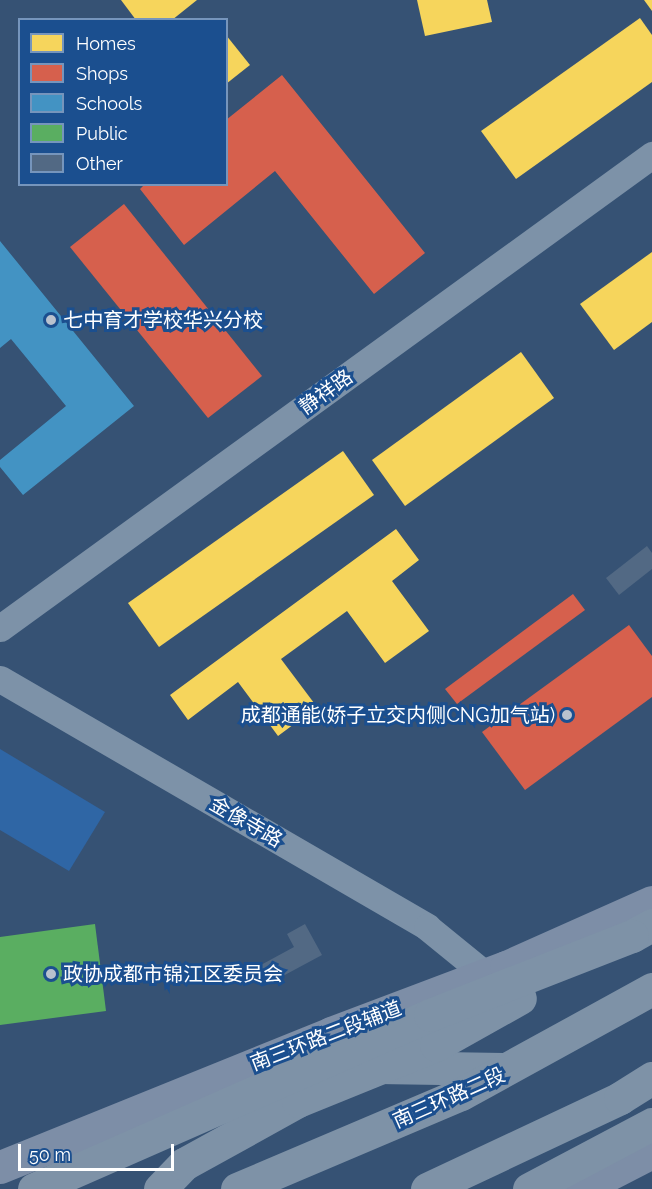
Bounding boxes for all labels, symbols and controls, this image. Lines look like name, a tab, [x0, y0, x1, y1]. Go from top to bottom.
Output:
legend	[18, 18, 228, 186]
text: Homes	[76, 33, 136, 54]
text: Shops	[76, 63, 128, 84]
text: Schools	[76, 93, 142, 114]
text: Public	[76, 123, 128, 144]
text: Other	[76, 153, 123, 174]
place label: 七中育才学校华兴分校	[63, 308, 263, 332]
marker: 七中育才学校华兴分校	[44, 313, 58, 327]
street label: 静祥路	[295, 365, 357, 419]
place label: 成都通能(娇子立交内侧CNG加气站)	[241, 703, 555, 727]
marker: 成都通能(娇子立交内侧CNG加气站)	[560, 708, 574, 722]
street label: 金像寺路	[205, 792, 287, 852]
place label: 政协成都市锦江区委员会	[63, 962, 283, 986]
marker: 政协成都市锦江区委员会	[44, 967, 58, 981]
street label: 南三环路二段辅道	[247, 996, 405, 1076]
street label: 南三环路二段	[389, 1063, 509, 1133]
scale bar	[21, 1132, 177, 1170]
text: 50 m	[29, 1144, 71, 1165]

